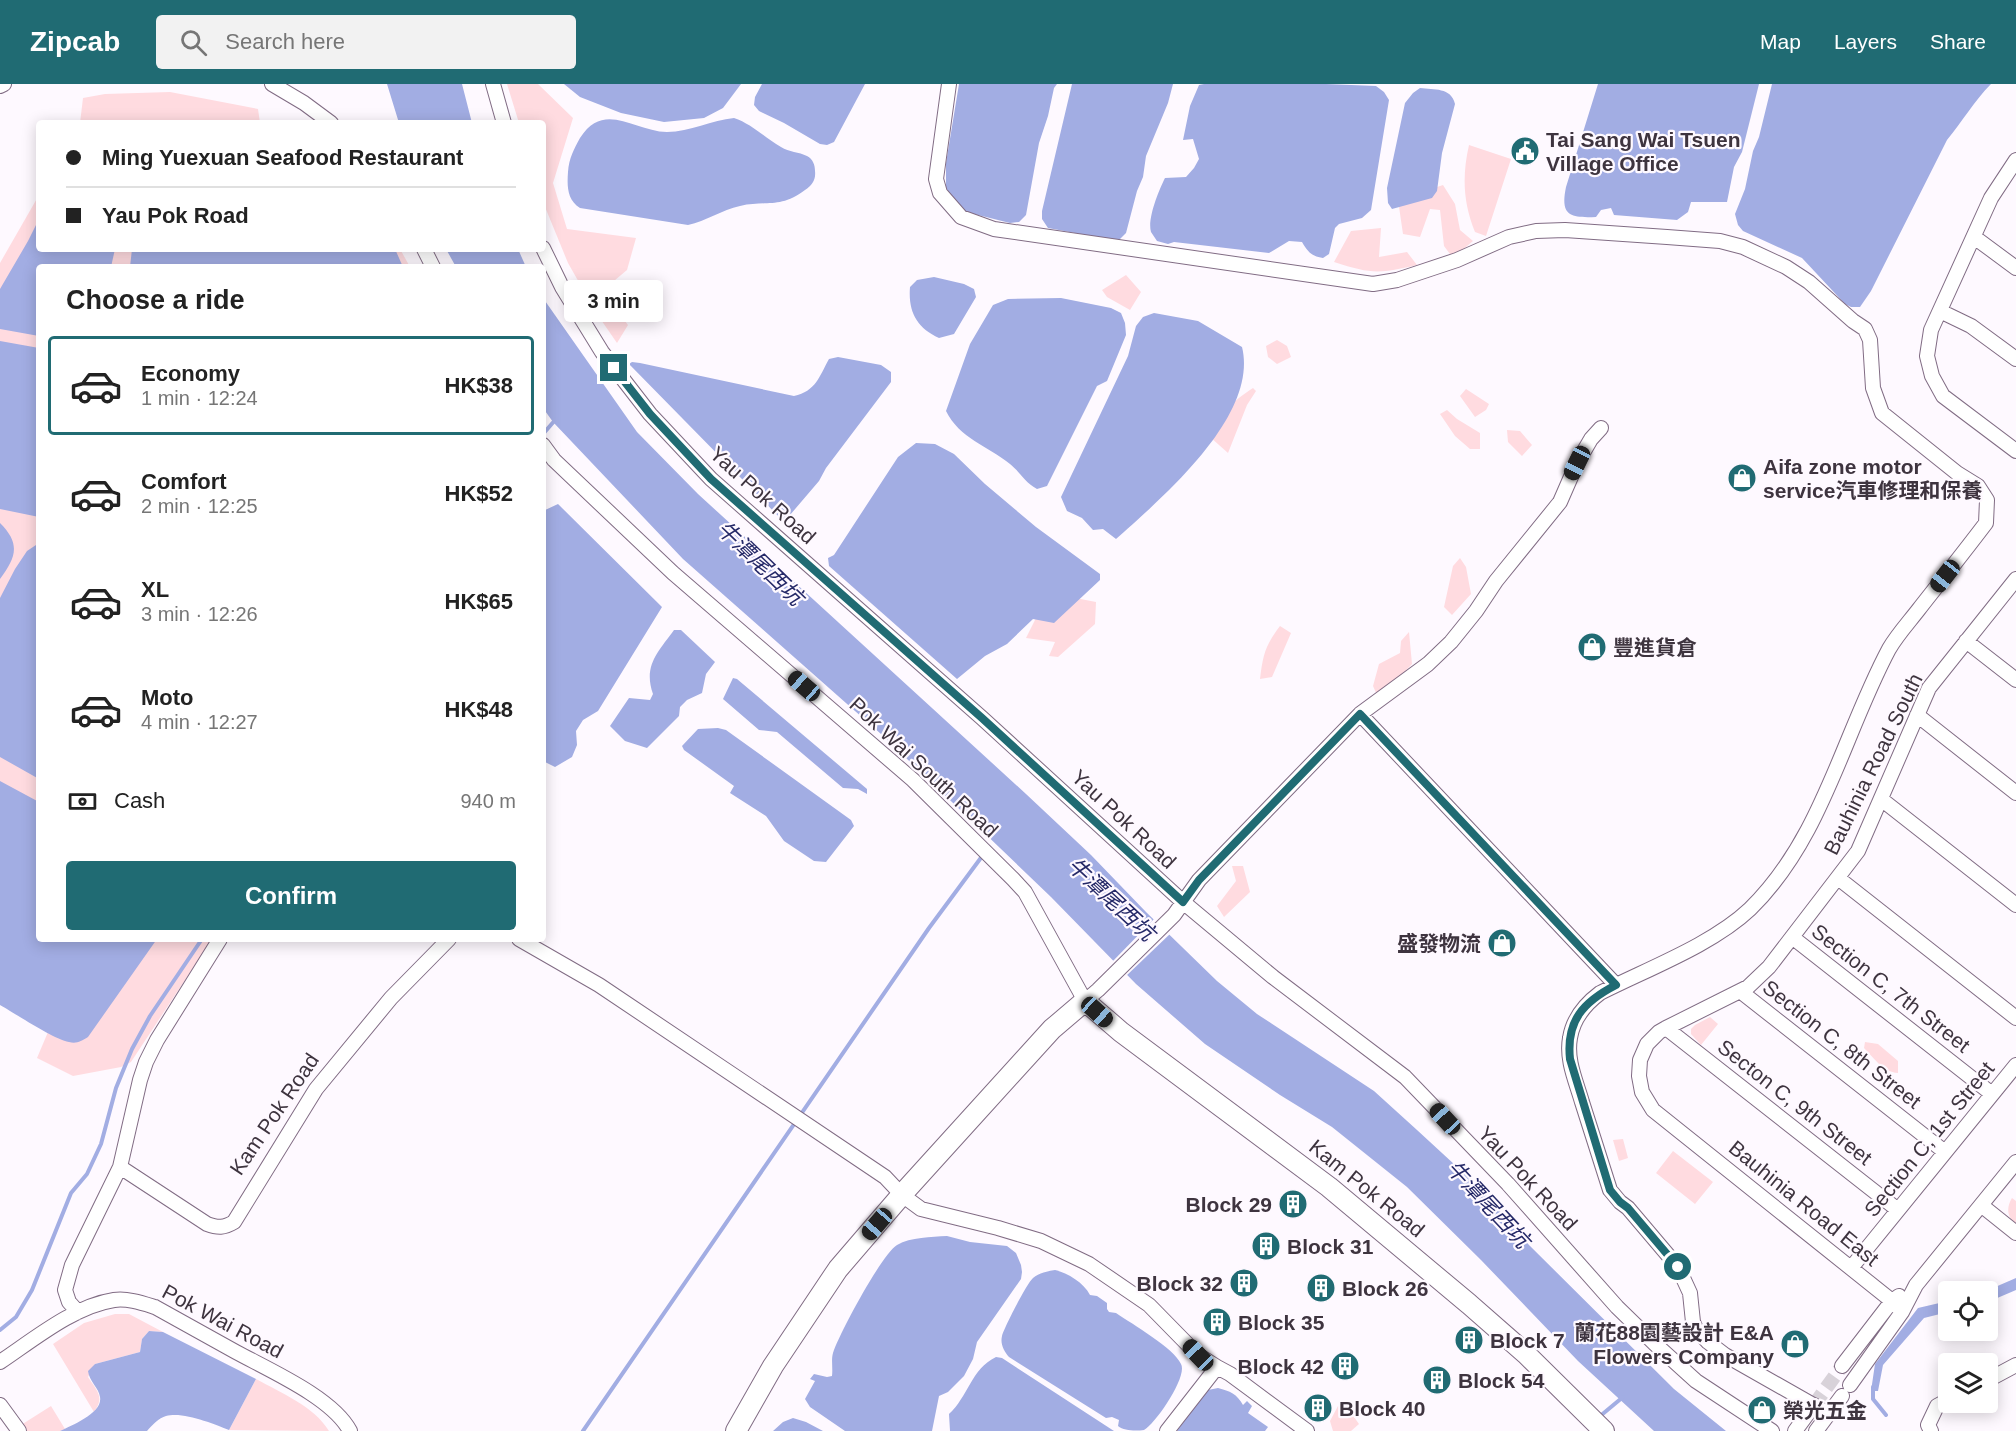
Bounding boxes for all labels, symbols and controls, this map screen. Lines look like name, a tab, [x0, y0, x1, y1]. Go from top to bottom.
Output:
search box	[156, 15, 576, 69]
text: Zipcab	[30, 26, 120, 57]
icon: search	[177, 26, 210, 59]
text: Search here	[225, 29, 345, 54]
text: Map	[1760, 30, 1801, 53]
text: Layers	[1834, 30, 1897, 53]
text: Share	[1930, 30, 1986, 53]
place label: Tai Sang Wai Tsuen Village Office	[1546, 128, 1740, 175]
public building icon: Tai Sang Wai Tsuen Village Office	[1509, 135, 1541, 167]
text: Ming Yuexuan Seafood Restaurant	[102, 145, 463, 170]
text: Yau Pok Road	[102, 203, 249, 228]
callout: 3 min	[564, 281, 664, 323]
text: Choose a ride	[66, 285, 245, 315]
text: 3 min	[587, 290, 640, 312]
route end	[600, 354, 627, 381]
icon: car	[69, 359, 123, 413]
text: Economy	[141, 361, 240, 386]
text: HK$38	[445, 373, 513, 398]
text: 1 min · 12:24	[141, 387, 258, 409]
street label: Yau Pok Road	[706, 442, 820, 548]
car	[1561, 443, 1593, 483]
place label: Aifa zone motor service汽車修理和保養	[1763, 455, 1982, 502]
shop icon: Aifa zone motor service汽車修理和保養	[1726, 462, 1758, 494]
icon: car	[69, 467, 123, 521]
text: Comfort	[141, 469, 227, 494]
text: HK$52	[445, 481, 513, 506]
text: 2 min · 12:25	[141, 495, 258, 517]
water label: 牛潭尾西坑	[712, 516, 810, 612]
car	[1927, 556, 1963, 596]
icon: car	[69, 575, 123, 629]
text: XL	[141, 577, 169, 602]
text: HK$65	[445, 589, 513, 614]
text: 3 min · 12:26	[141, 603, 258, 625]
shop icon: 豐進貨倉	[1576, 631, 1608, 663]
place label: 豐進貨倉	[1613, 636, 1697, 659]
car	[785, 667, 823, 705]
street label: Bauhinia Road South	[1819, 670, 1927, 858]
icon: car	[69, 683, 123, 737]
text: Moto	[141, 685, 194, 710]
street label: Pok Wai South Road	[845, 692, 1003, 842]
text: HK$48	[445, 697, 513, 722]
text: 4 min · 12:27	[141, 711, 258, 733]
street label: Yau Pok Road	[1067, 765, 1181, 873]
icon: cash	[66, 785, 99, 818]
text: Cash	[114, 788, 165, 813]
text: 940 m	[460, 790, 516, 812]
water label: 牛潭尾西坑	[1062, 852, 1162, 948]
button: Confirm	[66, 861, 516, 930]
street label: Section C, 7th Street	[1808, 919, 1975, 1057]
shop icon: 盛發物流	[1486, 927, 1518, 959]
place label: 盛發物流	[1397, 932, 1481, 955]
street label: Section C, 8th Street	[1759, 975, 1926, 1113]
car	[1078, 993, 1116, 1031]
street label: Secton C, 9th Street	[1713, 1035, 1877, 1169]
street label: Kam Pok Road	[225, 1049, 323, 1179]
street label: Section C, 1st Street	[1859, 1057, 1999, 1221]
car	[1426, 1100, 1464, 1138]
street label: Yau Pok Road	[1474, 1121, 1582, 1235]
street label: Kam Pok Road	[1305, 1135, 1429, 1241]
street label: Bauhinia Road East	[1725, 1136, 1883, 1270]
water label: 牛潭尾西坑	[1441, 1155, 1537, 1255]
building icon: Block 29	[1277, 1188, 1309, 1220]
place label: Block 29	[1186, 1193, 1272, 1216]
car	[858, 1205, 896, 1243]
building icon: Block 31	[1250, 1230, 1282, 1262]
place label: Block 31	[1287, 1235, 1374, 1258]
route start	[1664, 1253, 1691, 1280]
building icon: Block 32	[1228, 1267, 1260, 1299]
place label: Block 32	[1137, 1272, 1223, 1295]
building icon: Block 26	[1305, 1272, 1337, 1304]
place label: Block 26	[1342, 1277, 1428, 1300]
street label: Pok Wai Road	[159, 1280, 287, 1362]
map controls	[1938, 1281, 1998, 1413]
button: locate	[1938, 1281, 1998, 1341]
building icon: Block 35	[1201, 1306, 1233, 1338]
place label: Block 35	[1238, 1311, 1325, 1334]
place label: 蘭花88園藝設計 E&A Flowers Company	[1574, 1321, 1774, 1368]
building icon: Block 7	[1453, 1324, 1485, 1356]
shop icon: 蘭花88園藝設計 E&A Flowers Company	[1779, 1328, 1811, 1360]
place label: Block 7	[1490, 1329, 1565, 1352]
car	[1179, 1336, 1217, 1374]
building icon: Block 42	[1329, 1350, 1361, 1382]
button: layers	[1938, 1353, 1998, 1413]
place label: Block 42	[1238, 1355, 1324, 1378]
building icon: Block 54	[1421, 1364, 1453, 1396]
place label: Block 54	[1458, 1369, 1545, 1392]
building icon: Block 40	[1302, 1392, 1334, 1424]
shop icon: 榮光五金	[1746, 1394, 1778, 1426]
place label: Block 40	[1339, 1397, 1425, 1420]
place label: 榮光五金	[1783, 1399, 1867, 1422]

